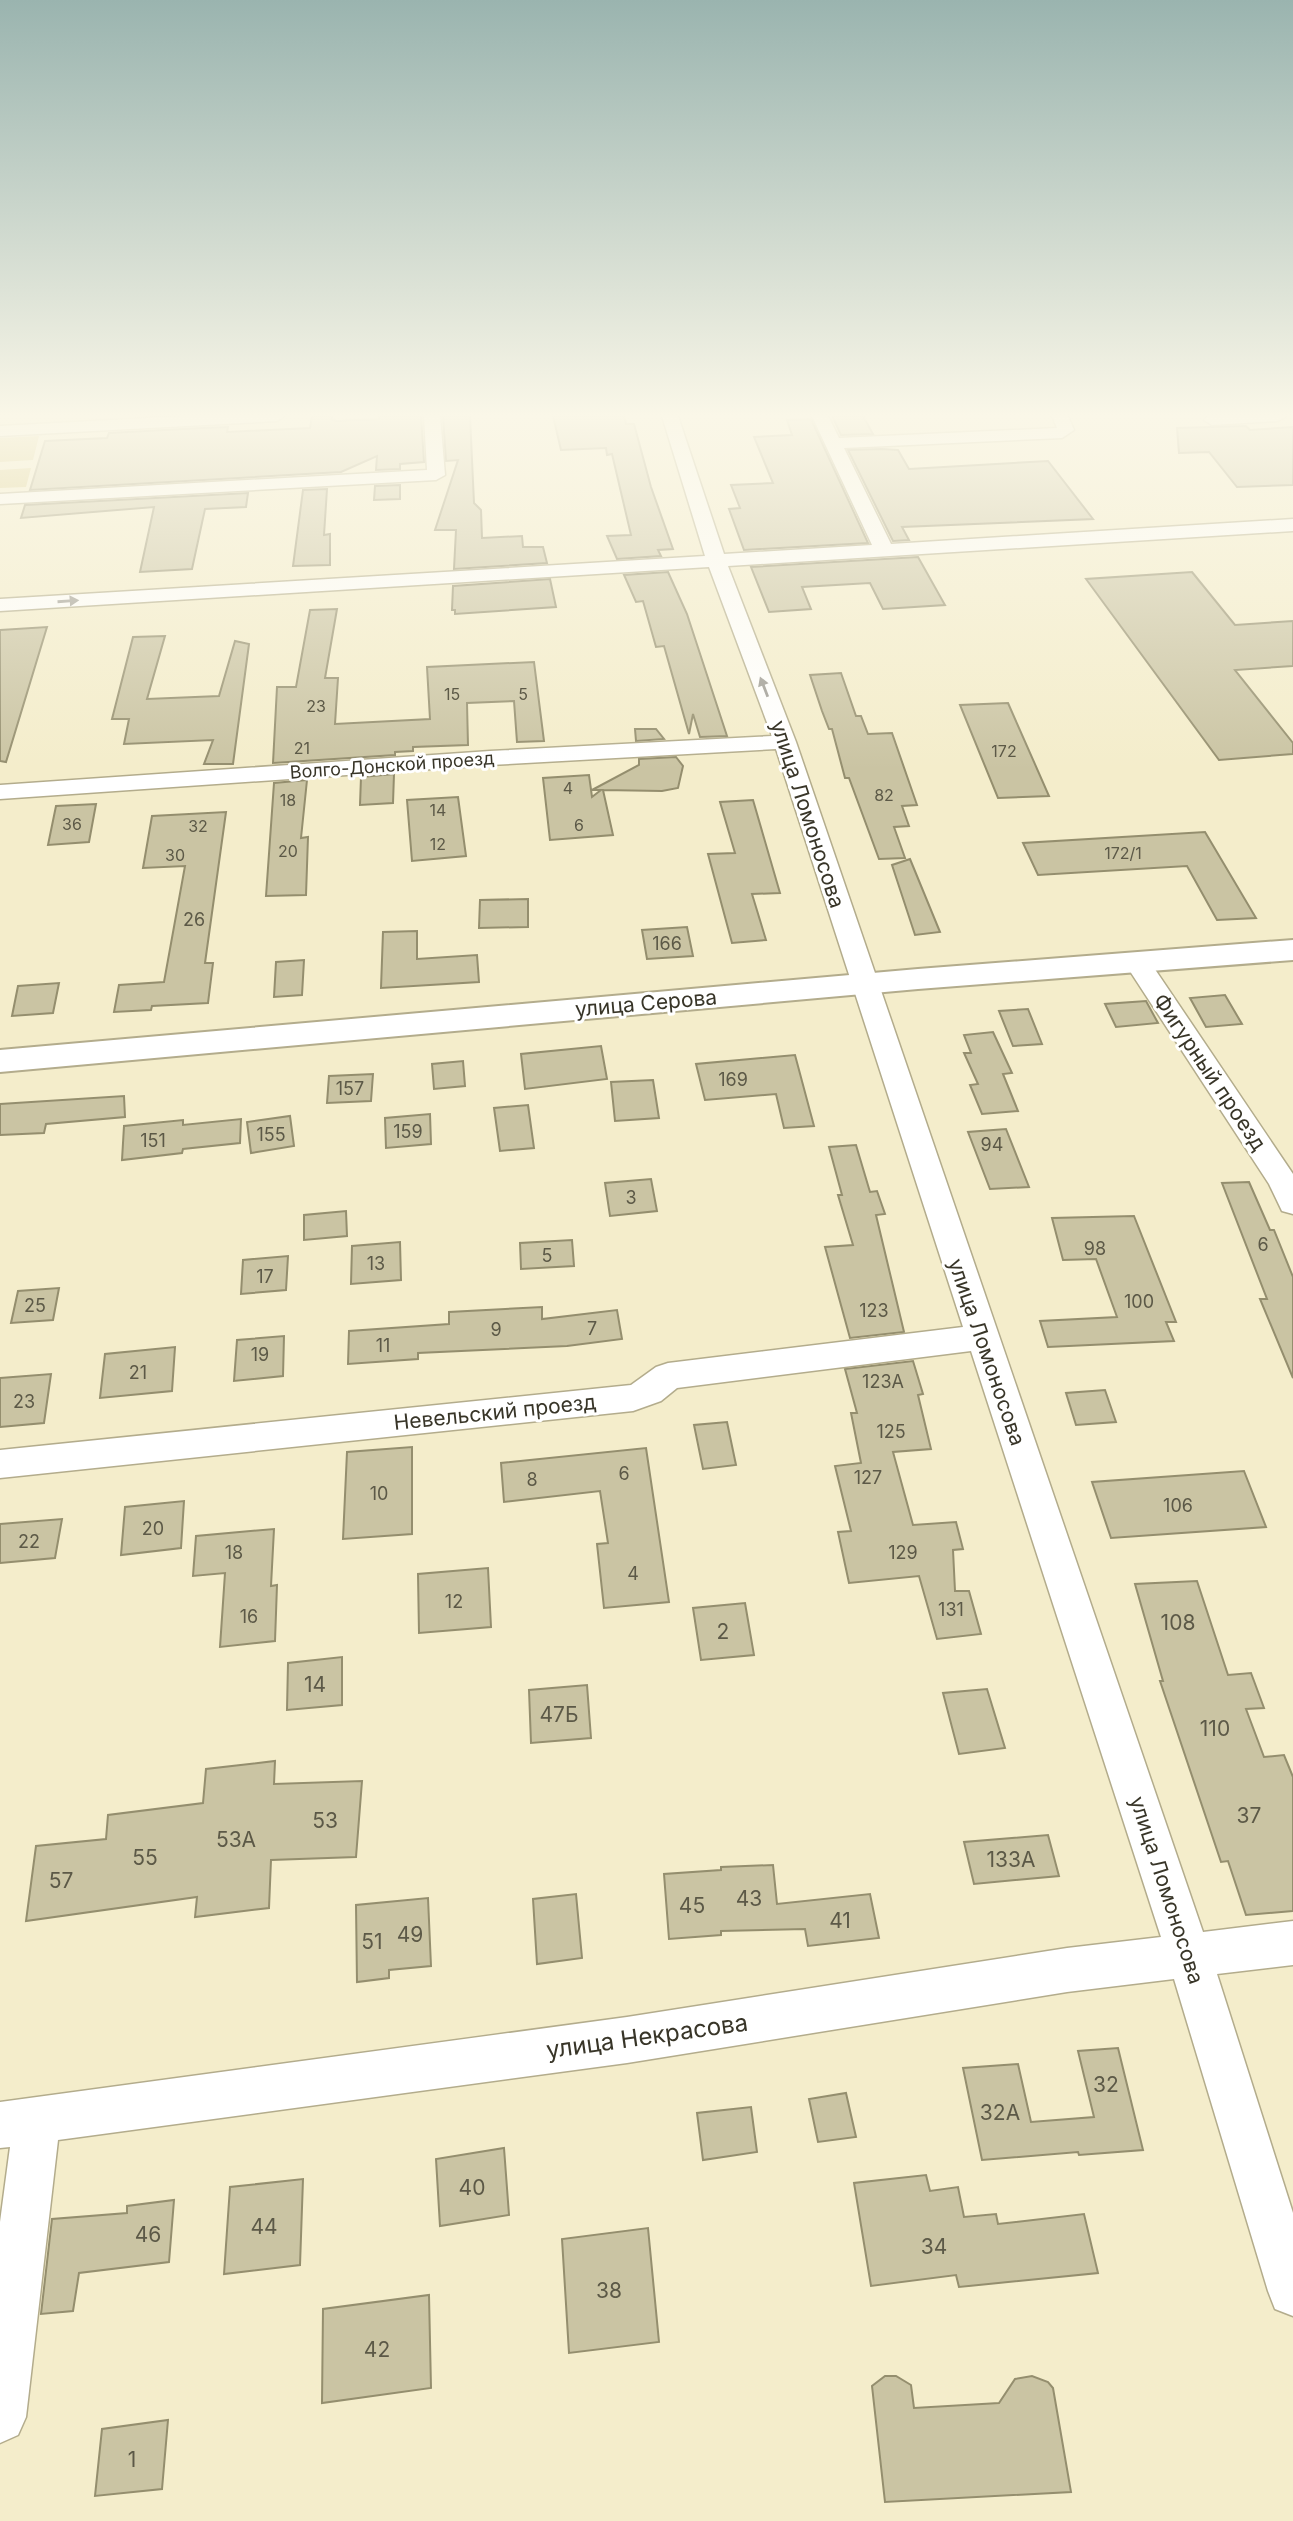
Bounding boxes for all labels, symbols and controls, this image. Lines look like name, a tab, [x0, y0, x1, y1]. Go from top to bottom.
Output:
one-way arrow	[57, 595, 79, 606]
one-way arrow	[759, 676, 770, 697]
house number: 15	[444, 684, 460, 704]
house number: 5	[518, 684, 528, 704]
house number: 23	[306, 696, 326, 716]
street label: улица Ломоносова	[766, 717, 850, 911]
house number: 21	[294, 738, 310, 758]
house number: 172	[991, 741, 1017, 761]
street label: Волго-Донской проезд	[289, 747, 495, 783]
house number: 4	[563, 778, 573, 798]
house number: 82	[874, 785, 894, 805]
house number: 18	[280, 790, 296, 810]
house number: 14	[430, 800, 446, 820]
house number: 36	[62, 814, 82, 834]
house number: 6	[574, 815, 584, 835]
house number: 32	[188, 816, 208, 836]
house number: 12	[430, 834, 446, 854]
house number: 20	[278, 841, 298, 861]
house number: 172/1	[1104, 843, 1142, 863]
house number: 30	[165, 845, 185, 865]
house number: 26	[183, 909, 205, 930]
house number: 166	[652, 933, 682, 954]
street label: улица Серова	[574, 984, 718, 1022]
street label: Фигурный проезд	[1148, 989, 1272, 1155]
house number: 169	[718, 1069, 748, 1090]
house number: 157	[336, 1078, 364, 1099]
house number: 159	[393, 1121, 423, 1142]
house number: 155	[256, 1124, 286, 1145]
house number: 151	[140, 1130, 166, 1151]
house number: 94	[981, 1134, 1003, 1155]
house number: 3	[625, 1187, 637, 1208]
house number: 6	[1257, 1234, 1269, 1255]
house number: 98	[1084, 1238, 1106, 1259]
house number: 5	[542, 1245, 552, 1266]
house number: 13	[367, 1253, 385, 1274]
street label: улица Ломоносова	[943, 1255, 1031, 1449]
house number: 17	[256, 1266, 274, 1287]
house number: 100	[1124, 1291, 1154, 1312]
house number: 25	[24, 1295, 46, 1316]
house number: 123	[859, 1300, 889, 1321]
house number: 7	[587, 1318, 597, 1339]
house number: 9	[490, 1319, 502, 1340]
house number: 11	[376, 1335, 390, 1356]
house number: 19	[251, 1344, 269, 1365]
house number: 21	[129, 1362, 147, 1383]
house number: 123А	[862, 1371, 904, 1392]
street label: Невельский проезд	[393, 1389, 597, 1435]
house number: 23	[13, 1391, 35, 1412]
house number: 125	[876, 1421, 906, 1442]
house number: 6	[618, 1463, 630, 1484]
house number: 127	[854, 1467, 882, 1488]
house number: 8	[526, 1469, 538, 1490]
house number: 10	[370, 1483, 388, 1504]
house number: 106	[1163, 1495, 1193, 1516]
house number: 20	[142, 1518, 164, 1539]
house number: 22	[18, 1531, 40, 1552]
house number: 18	[225, 1542, 243, 1563]
house number: 129	[888, 1542, 918, 1563]
house number: 4	[627, 1563, 639, 1584]
house number: 12	[445, 1591, 463, 1612]
house number: 131	[938, 1599, 964, 1620]
house number: 16	[240, 1606, 258, 1627]
house number: 108	[1161, 1610, 1195, 1635]
house number: 2	[717, 1619, 729, 1644]
house number: 14	[304, 1672, 326, 1697]
house number: 47Б	[539, 1702, 579, 1727]
house number: 110	[1200, 1716, 1230, 1741]
street label: улица Ломоносова	[1125, 1793, 1209, 1987]
house number: 37	[1237, 1803, 1261, 1828]
house number: 53	[312, 1808, 338, 1833]
house number: 53А	[216, 1827, 256, 1852]
house number: 55	[132, 1845, 158, 1870]
house number: 133А	[987, 1847, 1035, 1872]
house number: 57	[49, 1868, 73, 1893]
house number: 43	[736, 1886, 762, 1911]
house number: 45	[679, 1893, 705, 1918]
house number: 41	[829, 1908, 851, 1933]
house number: 49	[397, 1922, 423, 1947]
house number: 51	[361, 1929, 383, 1954]
street label: улица Некрасова	[544, 2007, 750, 2065]
house number: 32	[1093, 2072, 1119, 2097]
house number: 32А	[980, 2100, 1020, 2125]
house number: 40	[459, 2175, 485, 2200]
house number: 44	[250, 2214, 278, 2239]
house number: 46	[135, 2222, 161, 2247]
house number: 34	[921, 2234, 947, 2259]
house number: 38	[596, 2278, 622, 2303]
house number: 42	[364, 2337, 390, 2362]
house number: 1	[128, 2447, 136, 2472]

